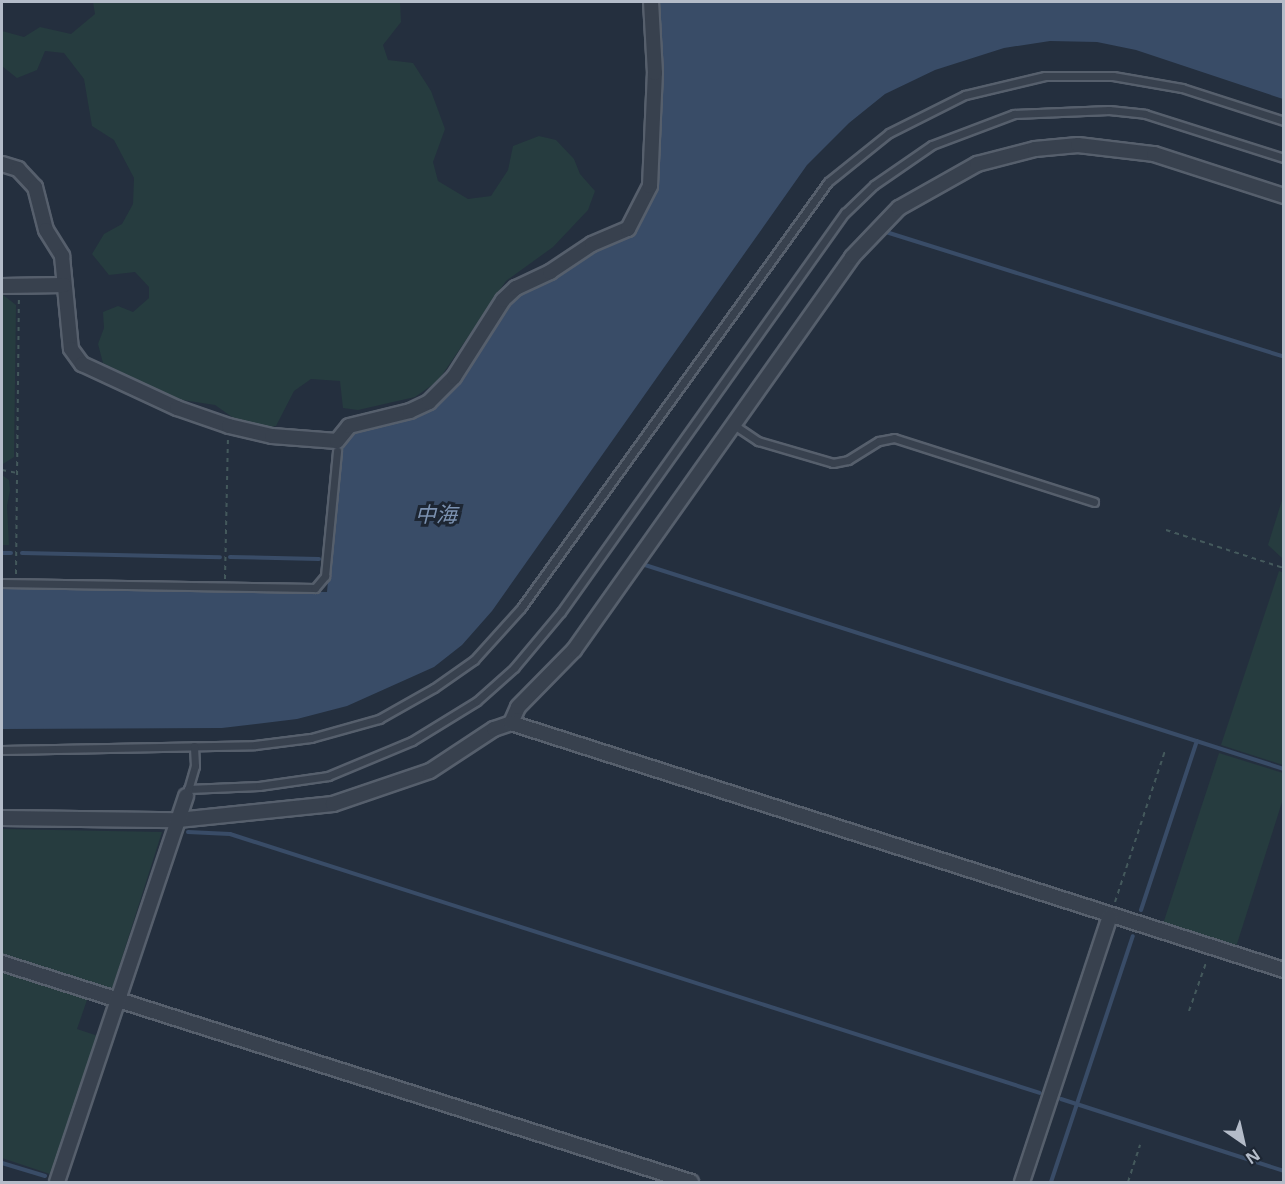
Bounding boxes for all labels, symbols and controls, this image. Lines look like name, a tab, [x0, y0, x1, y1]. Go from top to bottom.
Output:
water label: 中海	[415, 501, 457, 527]
north arrow	[1213, 1112, 1273, 1172]
text: N	[1242, 1144, 1265, 1170]

